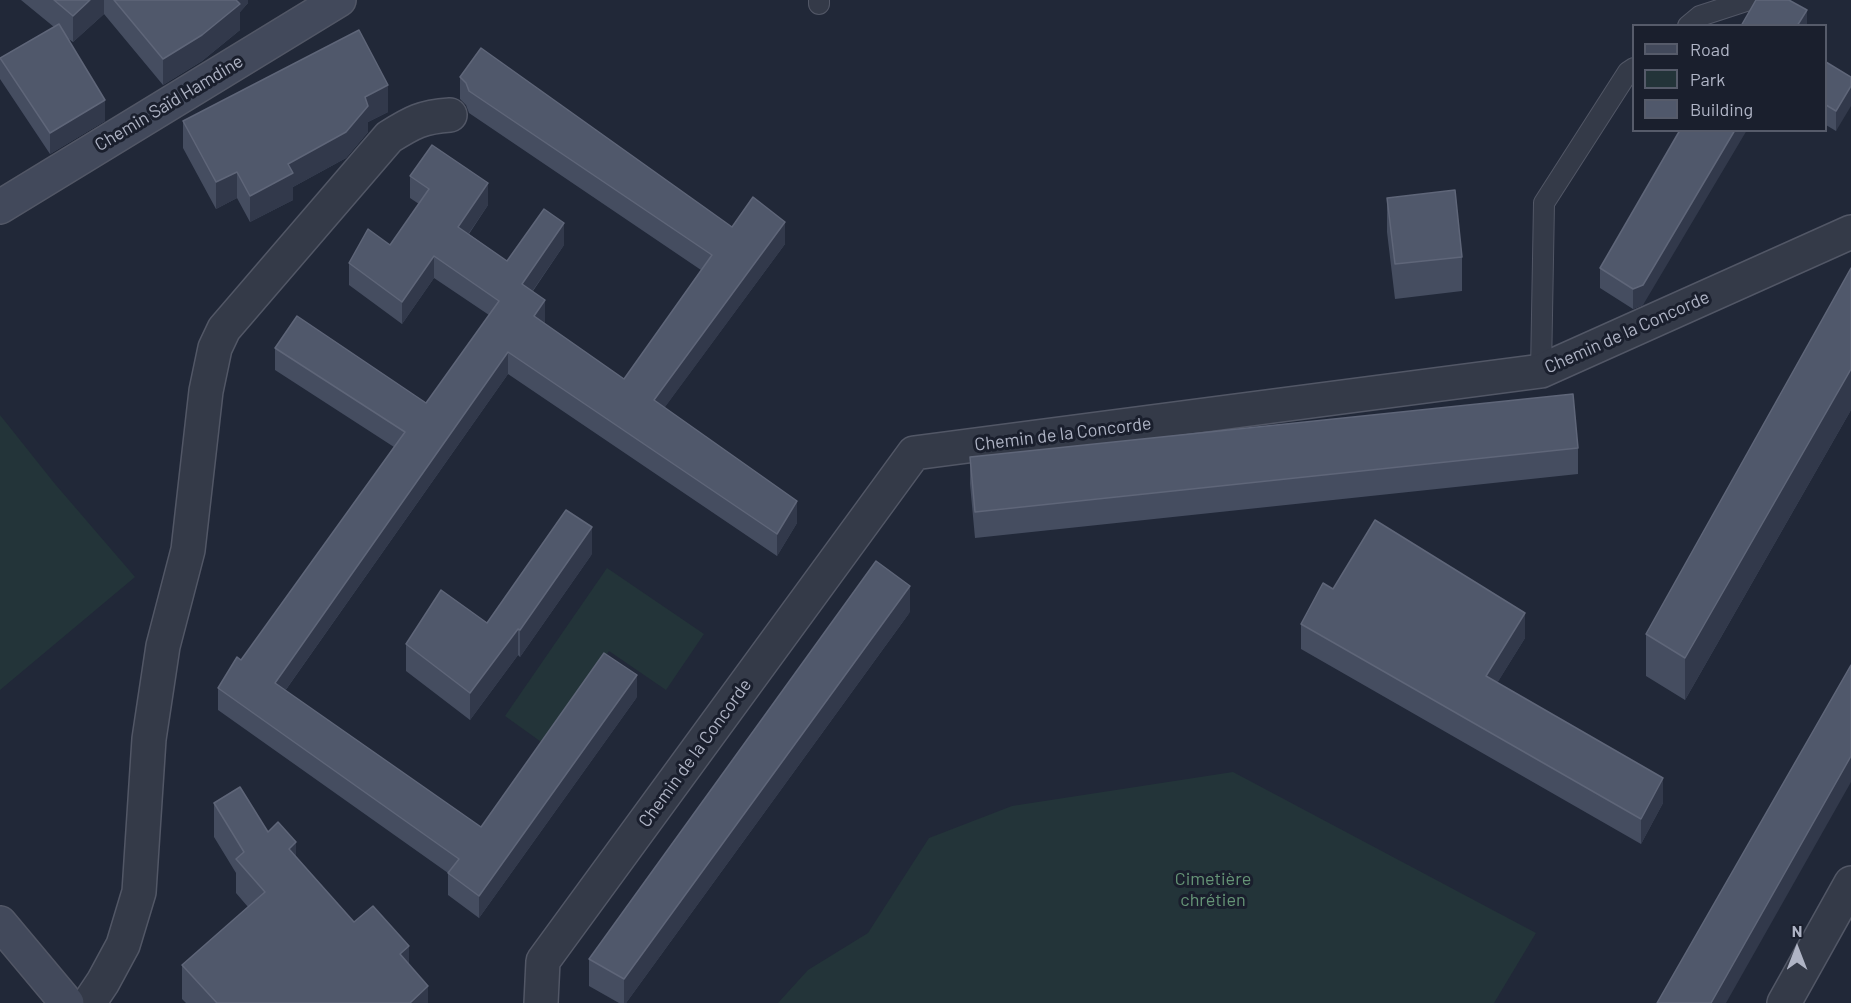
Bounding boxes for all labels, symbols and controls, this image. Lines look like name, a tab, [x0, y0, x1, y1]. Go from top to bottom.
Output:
legend	[1632, 24, 1827, 132]
text: Road	[1690, 38, 1730, 60]
street label: Chemin Saïd Hamdine	[91, 50, 247, 156]
text: Park	[1690, 68, 1725, 90]
text: Building	[1690, 98, 1753, 120]
street label: Chemin de la Concorde	[1541, 286, 1713, 378]
street label: Chemin de la Concorde	[973, 412, 1153, 456]
street label: Chemin de la Concorde	[634, 675, 756, 831]
park label: Cimetière chrétien	[1175, 868, 1251, 910]
north arrow	[1767, 919, 1827, 979]
text: N	[1792, 921, 1802, 940]

